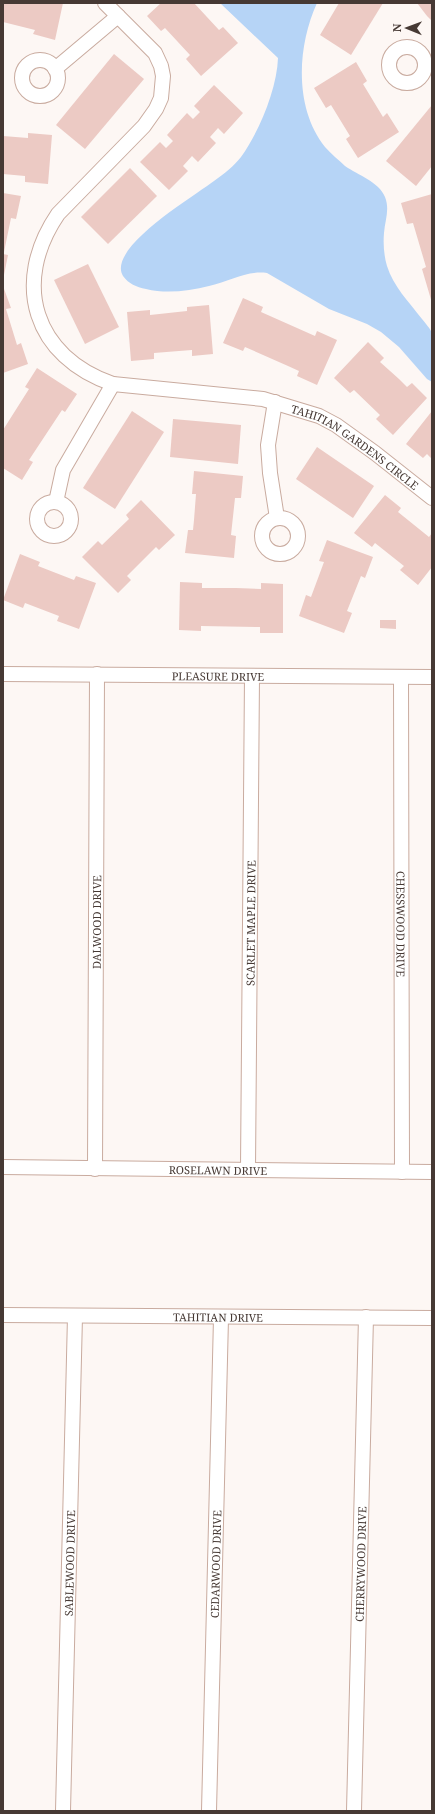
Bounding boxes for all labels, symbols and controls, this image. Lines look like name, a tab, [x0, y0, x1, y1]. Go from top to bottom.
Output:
north arrow	[387, 8, 427, 48]
text: N	[389, 23, 404, 32]
street label: TAHITIAN GARDENS CIRCLE	[290, 401, 422, 493]
street label: PLEASURE DRIVE	[172, 668, 264, 683]
street label: SCARLET MAPLE DRIVE	[242, 860, 258, 986]
street label: CHESSWOOD DRIVE	[394, 871, 409, 977]
street label: DALWOOD DRIVE	[88, 875, 104, 969]
street label: ROSELAWN DRIVE	[169, 1161, 267, 1178]
street label: TAHITIAN DRIVE	[173, 1309, 263, 1324]
street label: CHERRYWOOD DRIVE	[351, 1506, 369, 1622]
street label: SABLEWOOD DRIVE	[60, 1510, 78, 1616]
street label: CEDARWOOD DRIVE	[206, 1510, 224, 1618]

